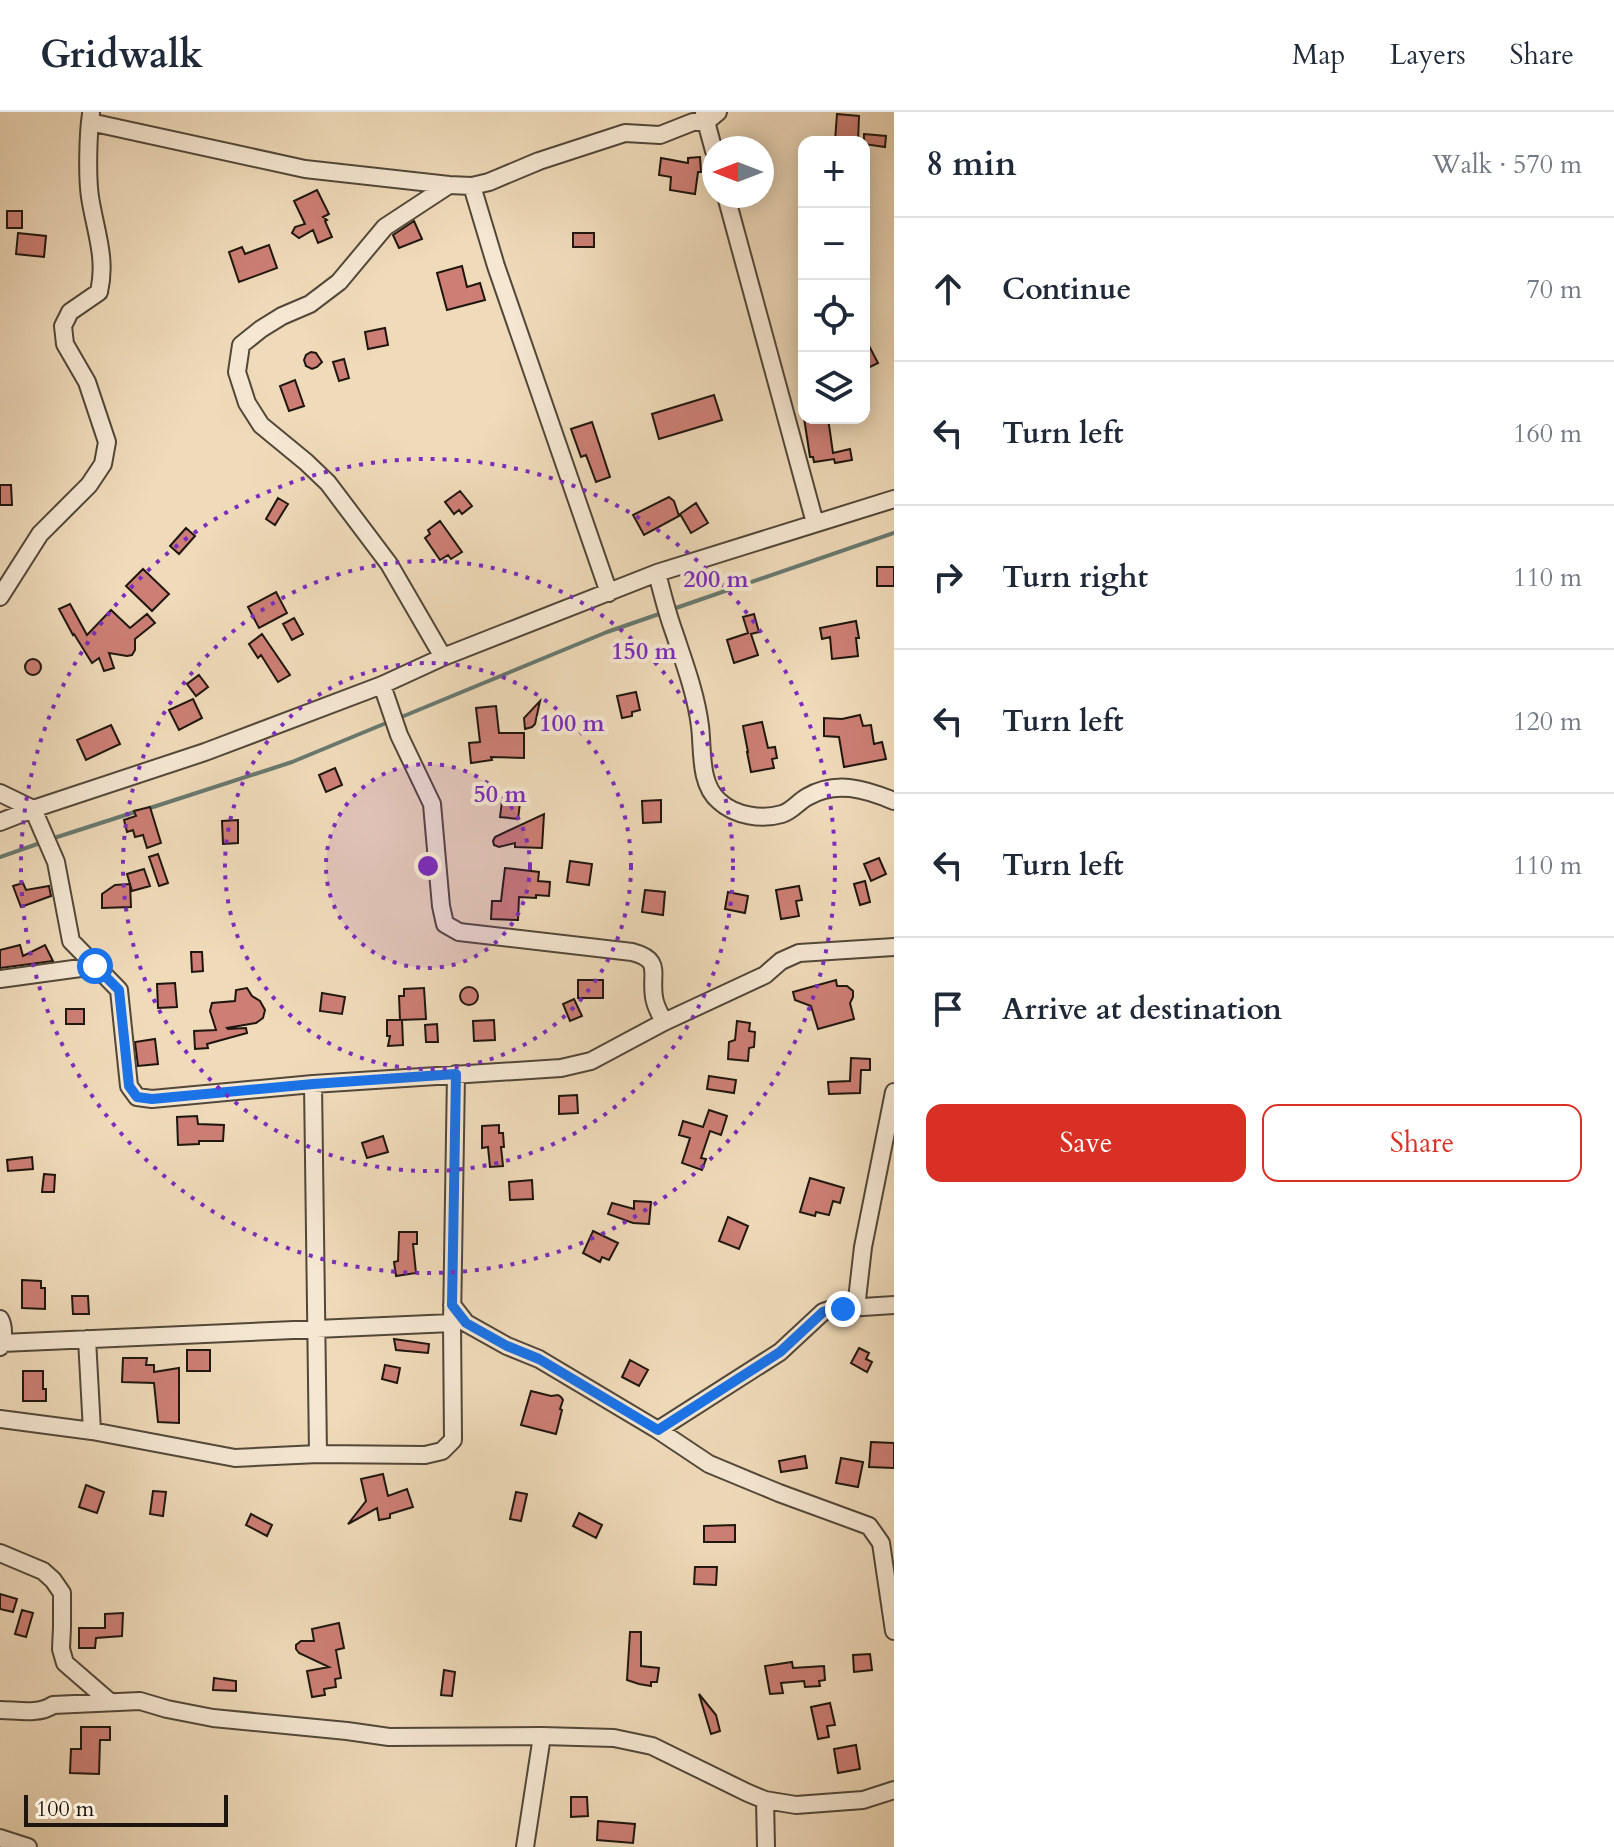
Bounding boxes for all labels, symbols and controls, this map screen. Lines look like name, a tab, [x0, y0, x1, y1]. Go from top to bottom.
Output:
text: Gridwalk	[40, 29, 203, 81]
text: Map	[1292, 36, 1345, 74]
text: Layers	[1389, 36, 1466, 74]
text: Share	[1510, 36, 1574, 74]
north arrow	[702, 136, 774, 208]
map controls	[798, 136, 870, 424]
button: +	[798, 136, 870, 208]
text: 8 min	[926, 141, 1017, 187]
text: Walk · 570 m	[1432, 147, 1582, 182]
button: −	[798, 208, 870, 280]
icon: ahead	[926, 267, 970, 311]
text: Continue	[1002, 269, 1131, 310]
text: 70 m	[1526, 272, 1582, 307]
button: locate	[798, 280, 870, 352]
button: layers	[798, 352, 870, 424]
icon: left	[926, 411, 970, 455]
text: Turn left	[1002, 413, 1124, 454]
text: 160 m	[1513, 416, 1582, 451]
icon: right	[926, 555, 970, 599]
text: Turn right	[1002, 557, 1148, 598]
text: 110 m	[1513, 560, 1582, 595]
text: 200 m	[683, 563, 750, 596]
text: 150 m	[611, 635, 678, 668]
icon: left	[926, 699, 970, 743]
text: Turn left	[1002, 701, 1124, 742]
text: 120 m	[1513, 704, 1582, 739]
text: 100 m	[539, 707, 606, 740]
text: 50 m	[473, 778, 527, 811]
icon: left	[926, 843, 970, 887]
text: Turn left	[1002, 845, 1124, 886]
text: 110 m	[1513, 848, 1582, 883]
centre of rings	[414, 852, 442, 880]
route start	[77, 948, 113, 984]
icon: arrive	[926, 987, 970, 1031]
text: Arrive at destination	[1002, 989, 1282, 1030]
button: Save	[926, 1104, 1246, 1182]
button: Share	[1262, 1104, 1582, 1182]
route end	[825, 1291, 861, 1327]
scale bar	[24, 1791, 228, 1827]
text: 100 m	[36, 1794, 94, 1824]

